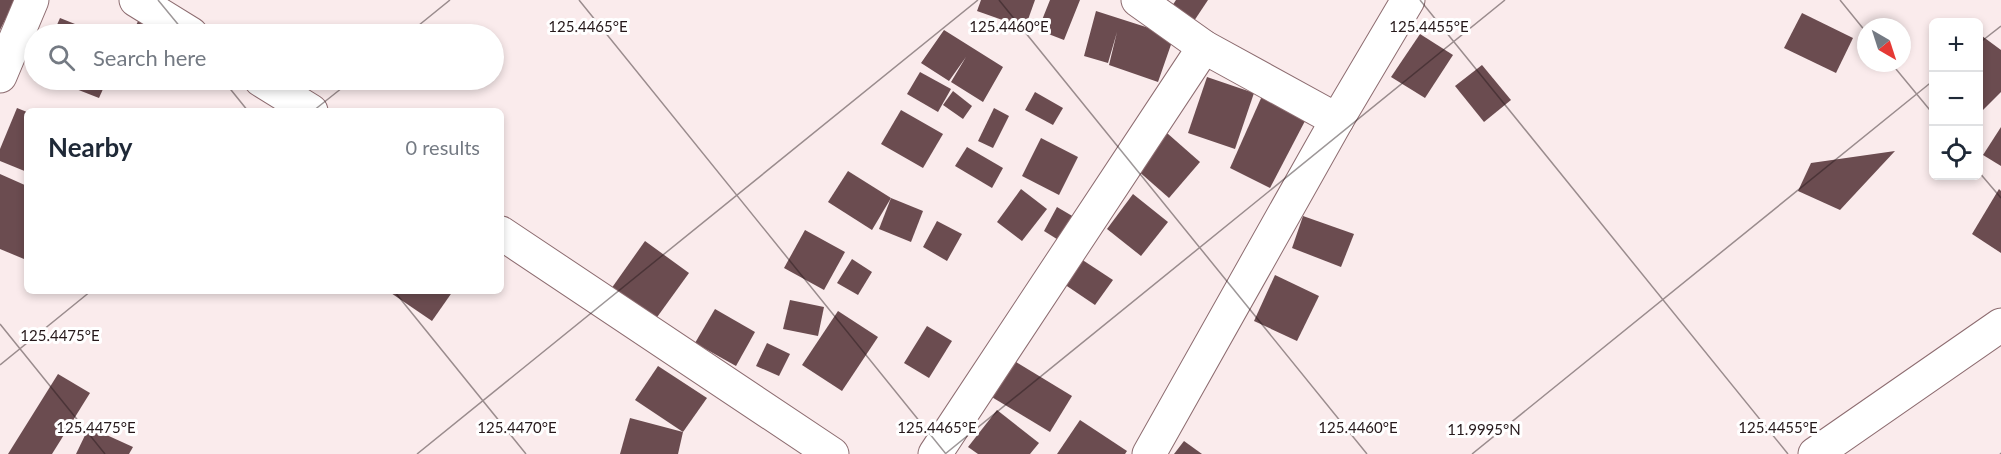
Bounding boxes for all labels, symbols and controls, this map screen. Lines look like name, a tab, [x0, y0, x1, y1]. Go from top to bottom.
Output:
text: 125.4465°E	[548, 17, 628, 35]
text: 125.4460°E	[969, 17, 1049, 35]
text: 125.4455°E	[1389, 17, 1469, 35]
north arrow	[1857, 18, 1911, 72]
map controls	[1929, 18, 1983, 180]
button: +	[1929, 18, 1983, 72]
search box	[24, 24, 504, 90]
icon: search	[45, 41, 78, 74]
text: Search here	[93, 44, 206, 71]
button: −	[1929, 72, 1983, 126]
button: locate	[1929, 126, 1983, 180]
text: Nearby	[48, 131, 133, 163]
text: 0 results	[405, 135, 480, 159]
text: 125.4475°E	[20, 326, 100, 344]
text: 125.4475°E	[56, 418, 136, 436]
text: 125.4470°E	[477, 418, 557, 436]
text: 125.4465°E	[897, 418, 977, 436]
text: 125.4460°E	[1318, 418, 1398, 436]
text: 125.4455°E	[1738, 418, 1818, 436]
text: 11.9995°N	[1447, 420, 1521, 438]

